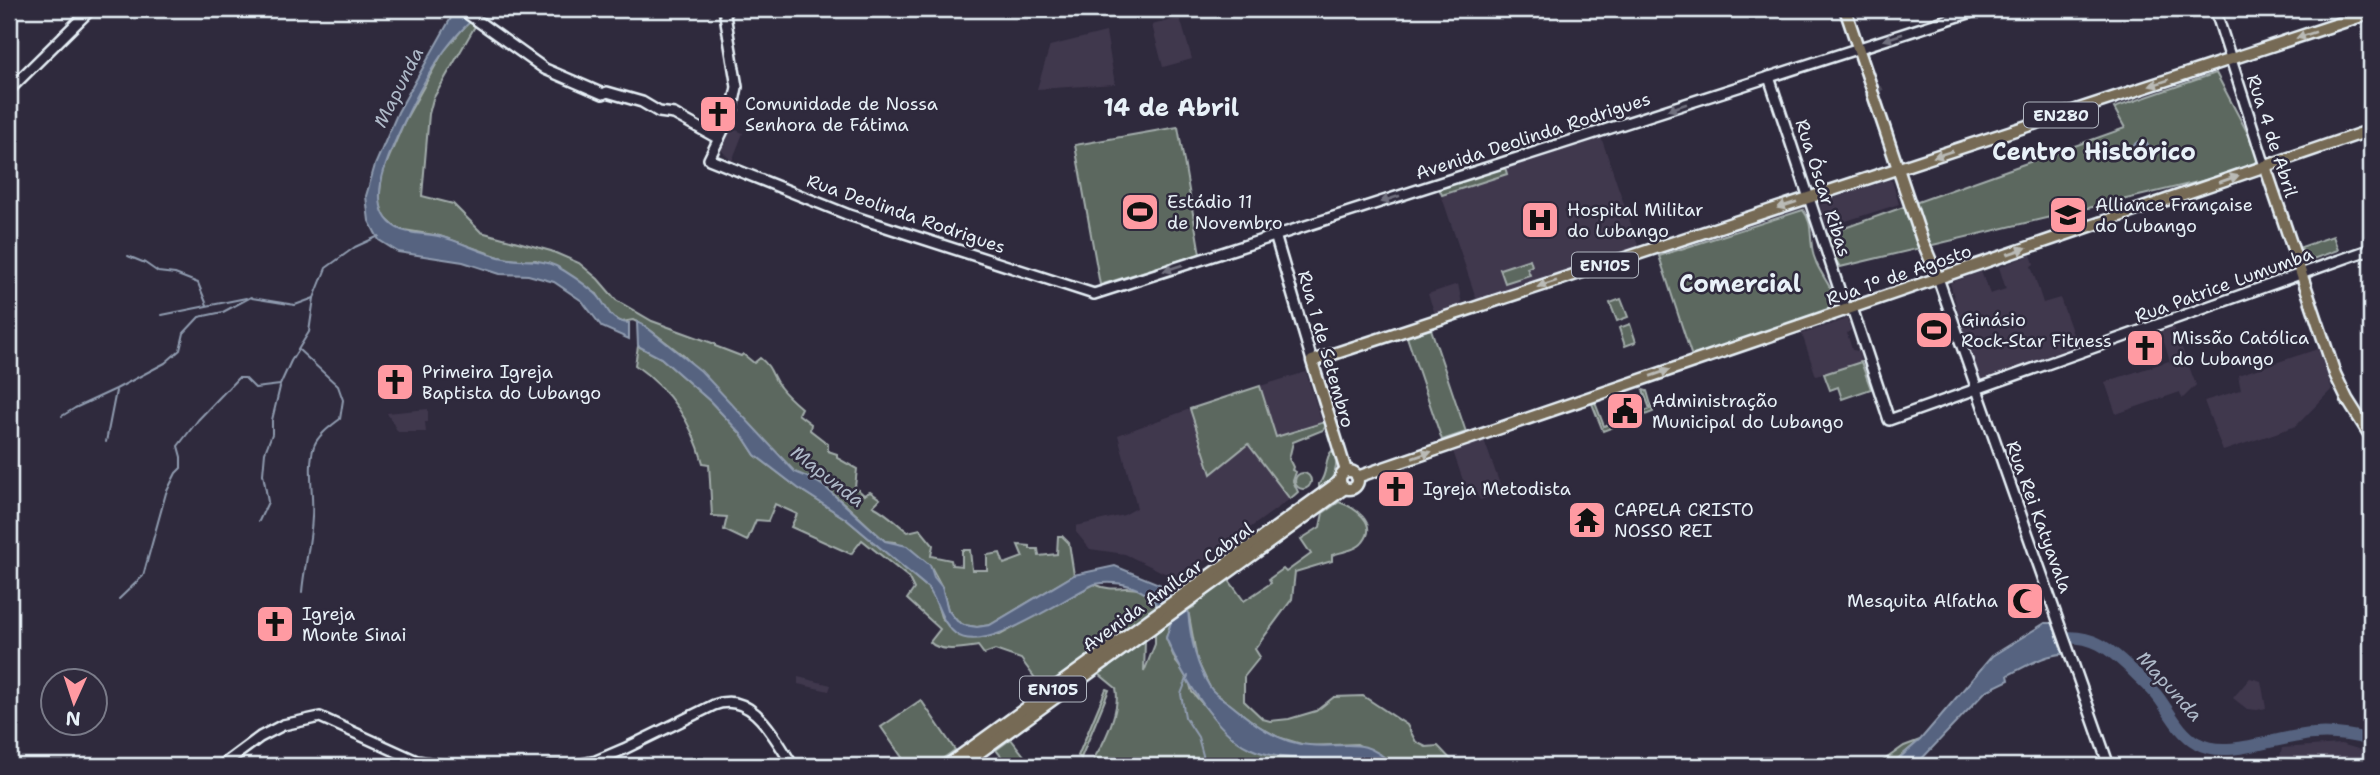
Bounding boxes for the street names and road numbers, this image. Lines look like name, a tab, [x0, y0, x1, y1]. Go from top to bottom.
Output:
street label: Rua 4 de Abril	[2241, 72, 2303, 201]
street label: Avenida Deolinda Rodrigues	[1412, 87, 1654, 185]
road number: EN280	[2024, 102, 2098, 127]
street label: Rua Óscar Ribas	[1789, 116, 1857, 260]
street label: Rua Deolinda Rodrigues	[803, 169, 1009, 259]
street label: Rua 1º de Agosto	[1823, 239, 1975, 311]
street label: Rua Patrice Lumumba	[2132, 242, 2316, 328]
road number: EN105	[1572, 252, 1638, 278]
street label: Rua 1 de Setembro	[1292, 268, 1360, 430]
street label: Rua Rei Katyavala	[2000, 438, 2078, 596]
street label: Avenida Amílcar Cabral	[1078, 516, 1259, 657]
road number: EN105	[1020, 676, 1086, 702]

